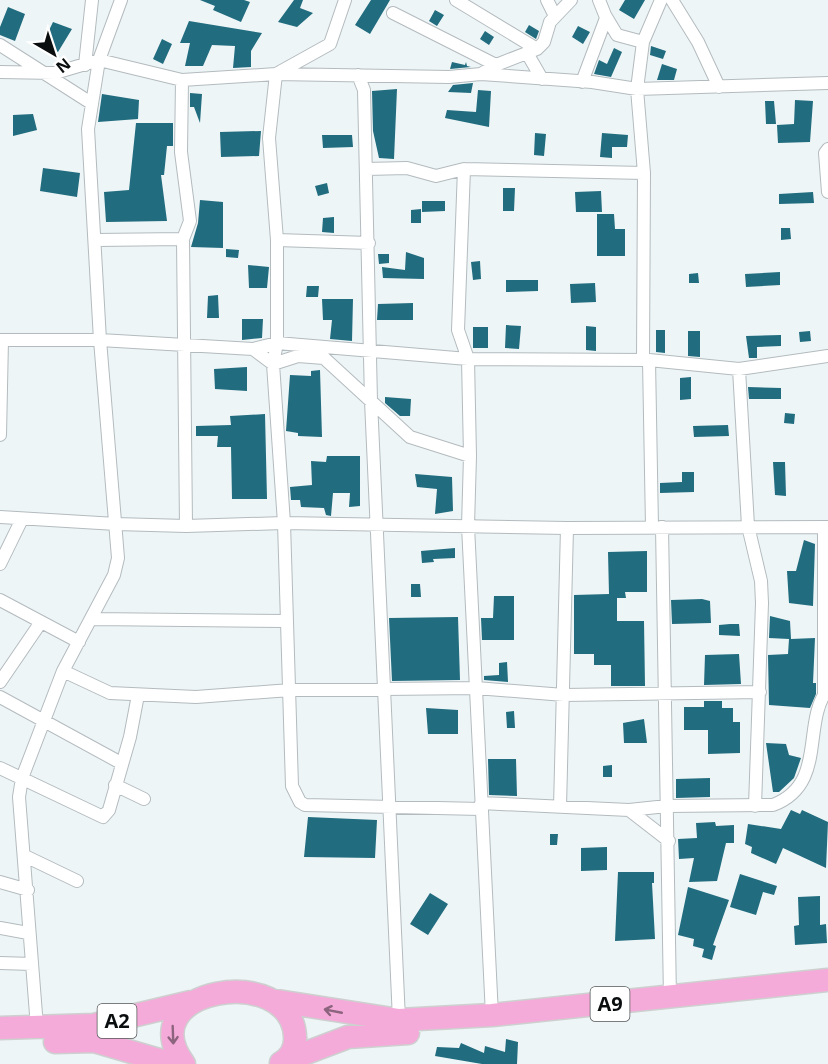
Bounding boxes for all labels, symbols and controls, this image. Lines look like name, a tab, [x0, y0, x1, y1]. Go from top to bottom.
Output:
north arrow	[24, 24, 84, 84]
text: N	[51, 53, 75, 78]
road number: A9	[590, 987, 630, 1021]
road number: A2	[98, 1004, 136, 1038]
one-way arrow	[324, 1005, 344, 1016]
one-way arrow	[167, 1025, 179, 1045]

